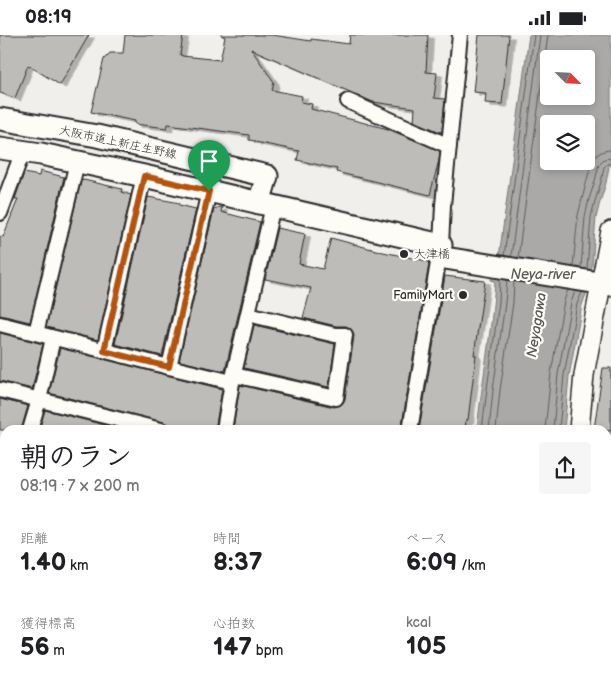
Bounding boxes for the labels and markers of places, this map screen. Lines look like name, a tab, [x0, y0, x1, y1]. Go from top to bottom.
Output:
pin	[188, 140, 230, 191]
place label: 大津橋	[414, 247, 450, 262]
marker: 大津橋	[398, 248, 410, 260]
place label: FamilyMart	[393, 288, 453, 303]
marker: FamilyMart	[457, 289, 469, 301]

